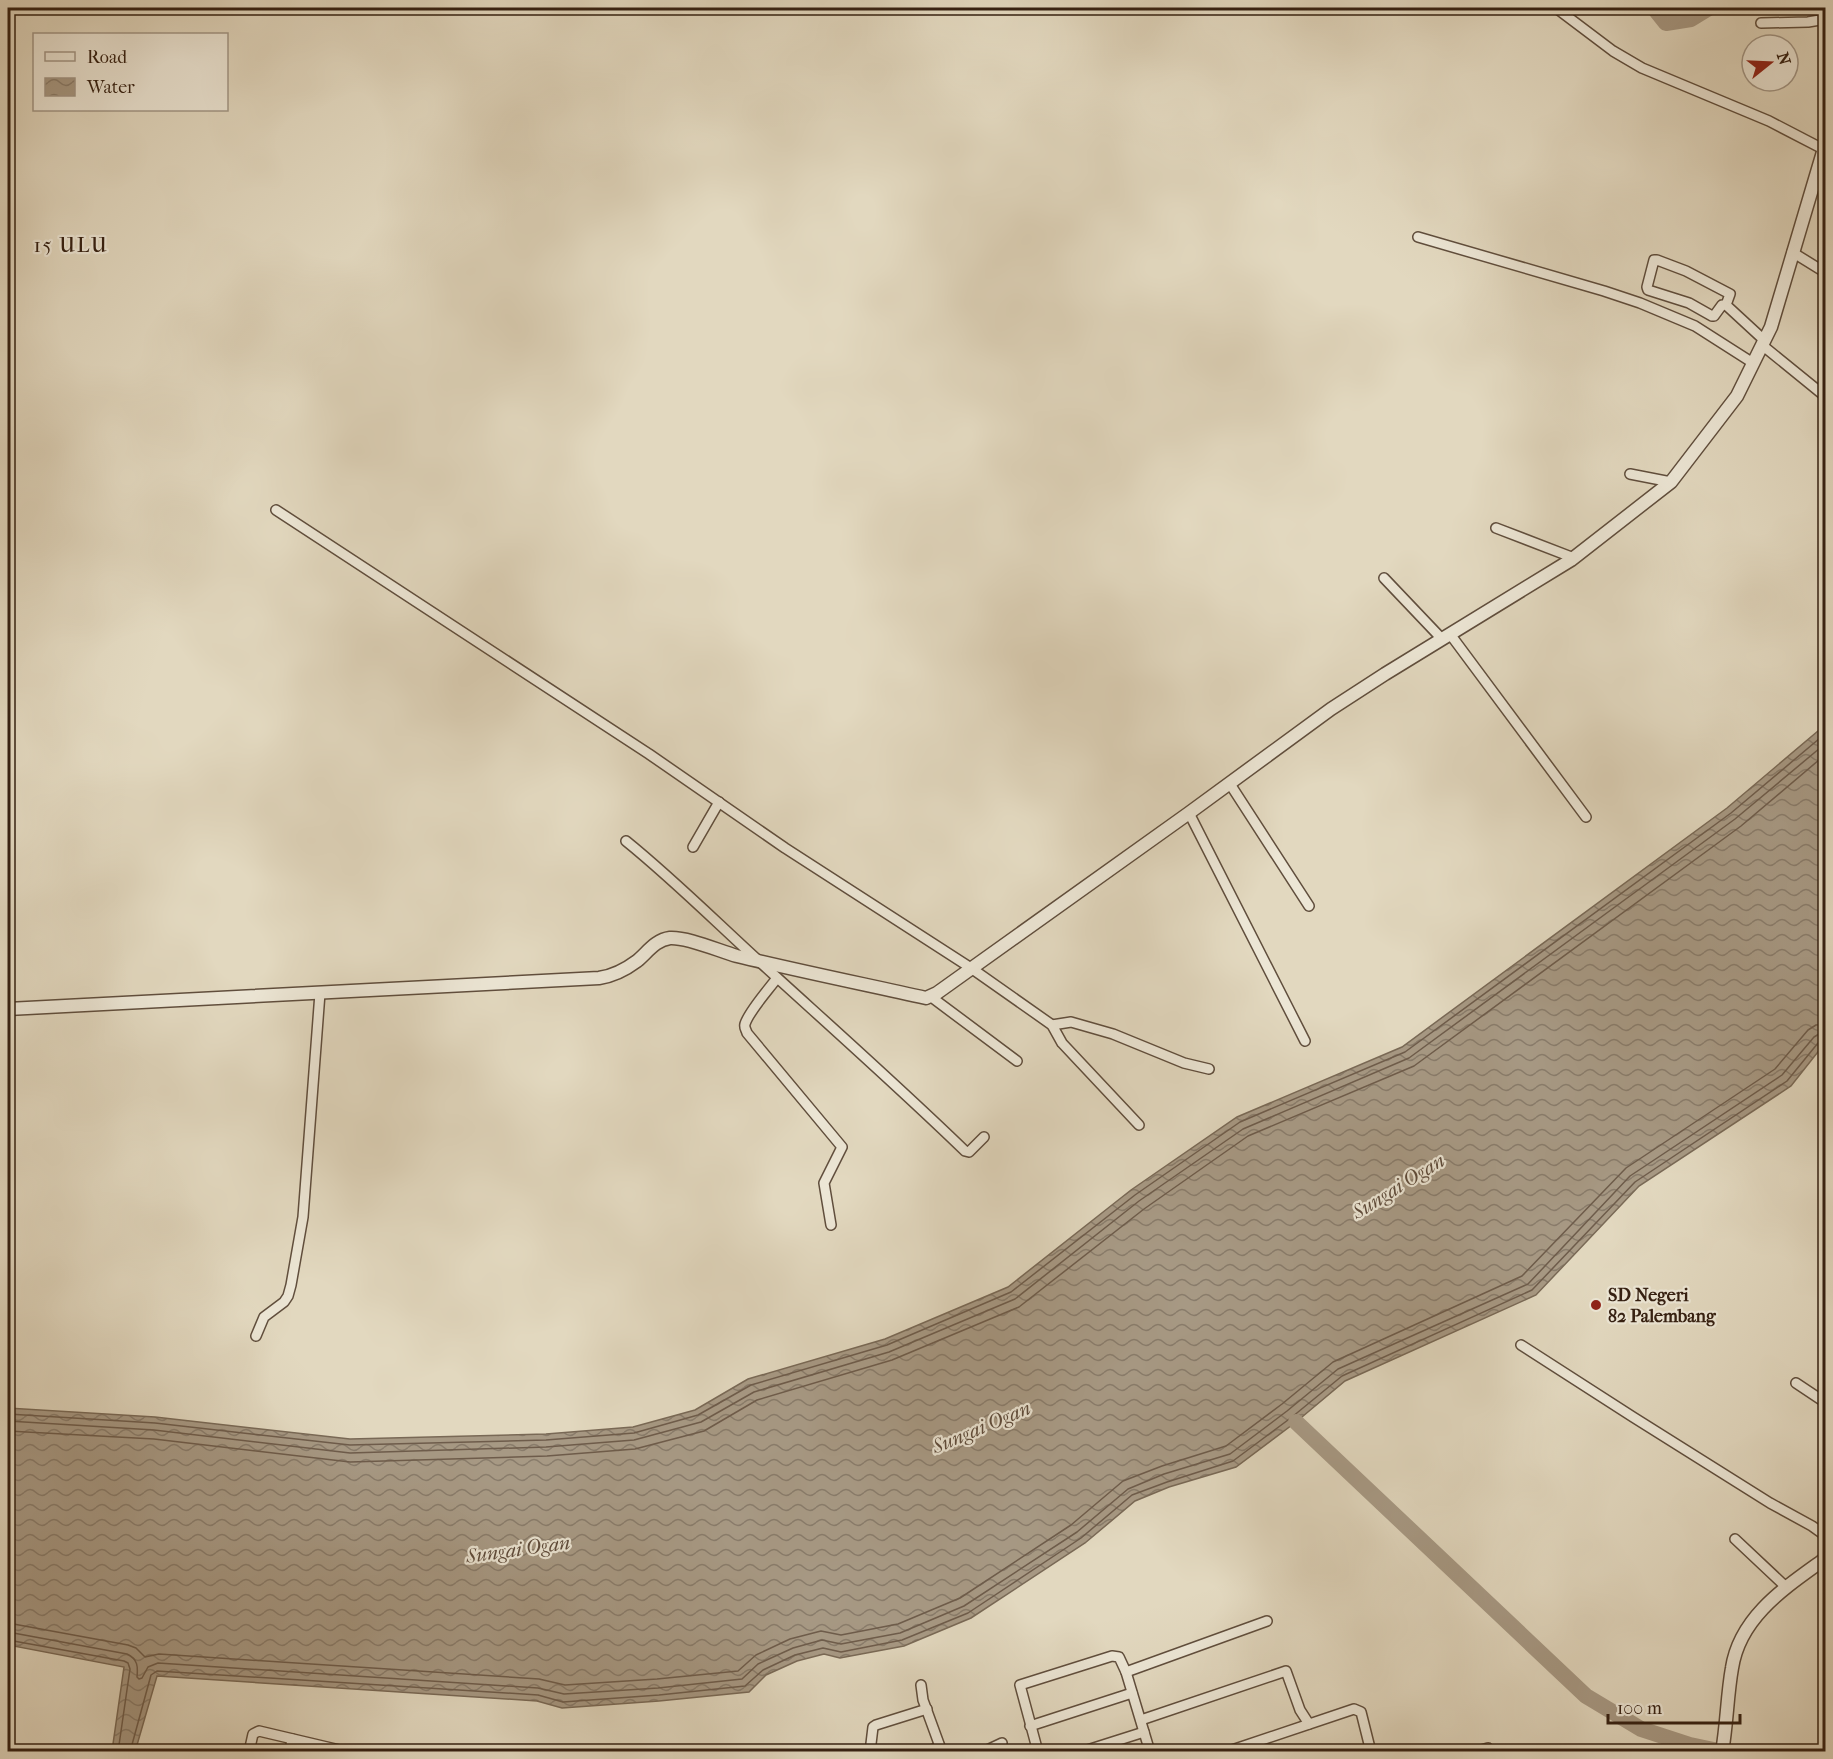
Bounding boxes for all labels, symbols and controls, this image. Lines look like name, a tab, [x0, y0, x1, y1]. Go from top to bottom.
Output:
legend	[33, 33, 228, 111]
north arrow	[1740, 33, 1800, 93]
text: Road	[87, 47, 127, 68]
text: N	[1773, 50, 1795, 68]
text: Water	[86, 77, 135, 98]
district label: 15 ULU	[34, 233, 108, 257]
water label: Sungai Ogan	[1347, 1149, 1449, 1224]
place label: SD Negeri 82 Palembang	[1608, 1285, 1717, 1327]
marker: SD Negeri 82 Palembang	[1589, 1298, 1603, 1312]
water label: Sungai Ogan	[928, 1396, 1034, 1459]
water label: Sungai Ogan	[464, 1531, 572, 1568]
scale bar	[1608, 1687, 1740, 1725]
text: 100 m	[1617, 1698, 1662, 1719]

